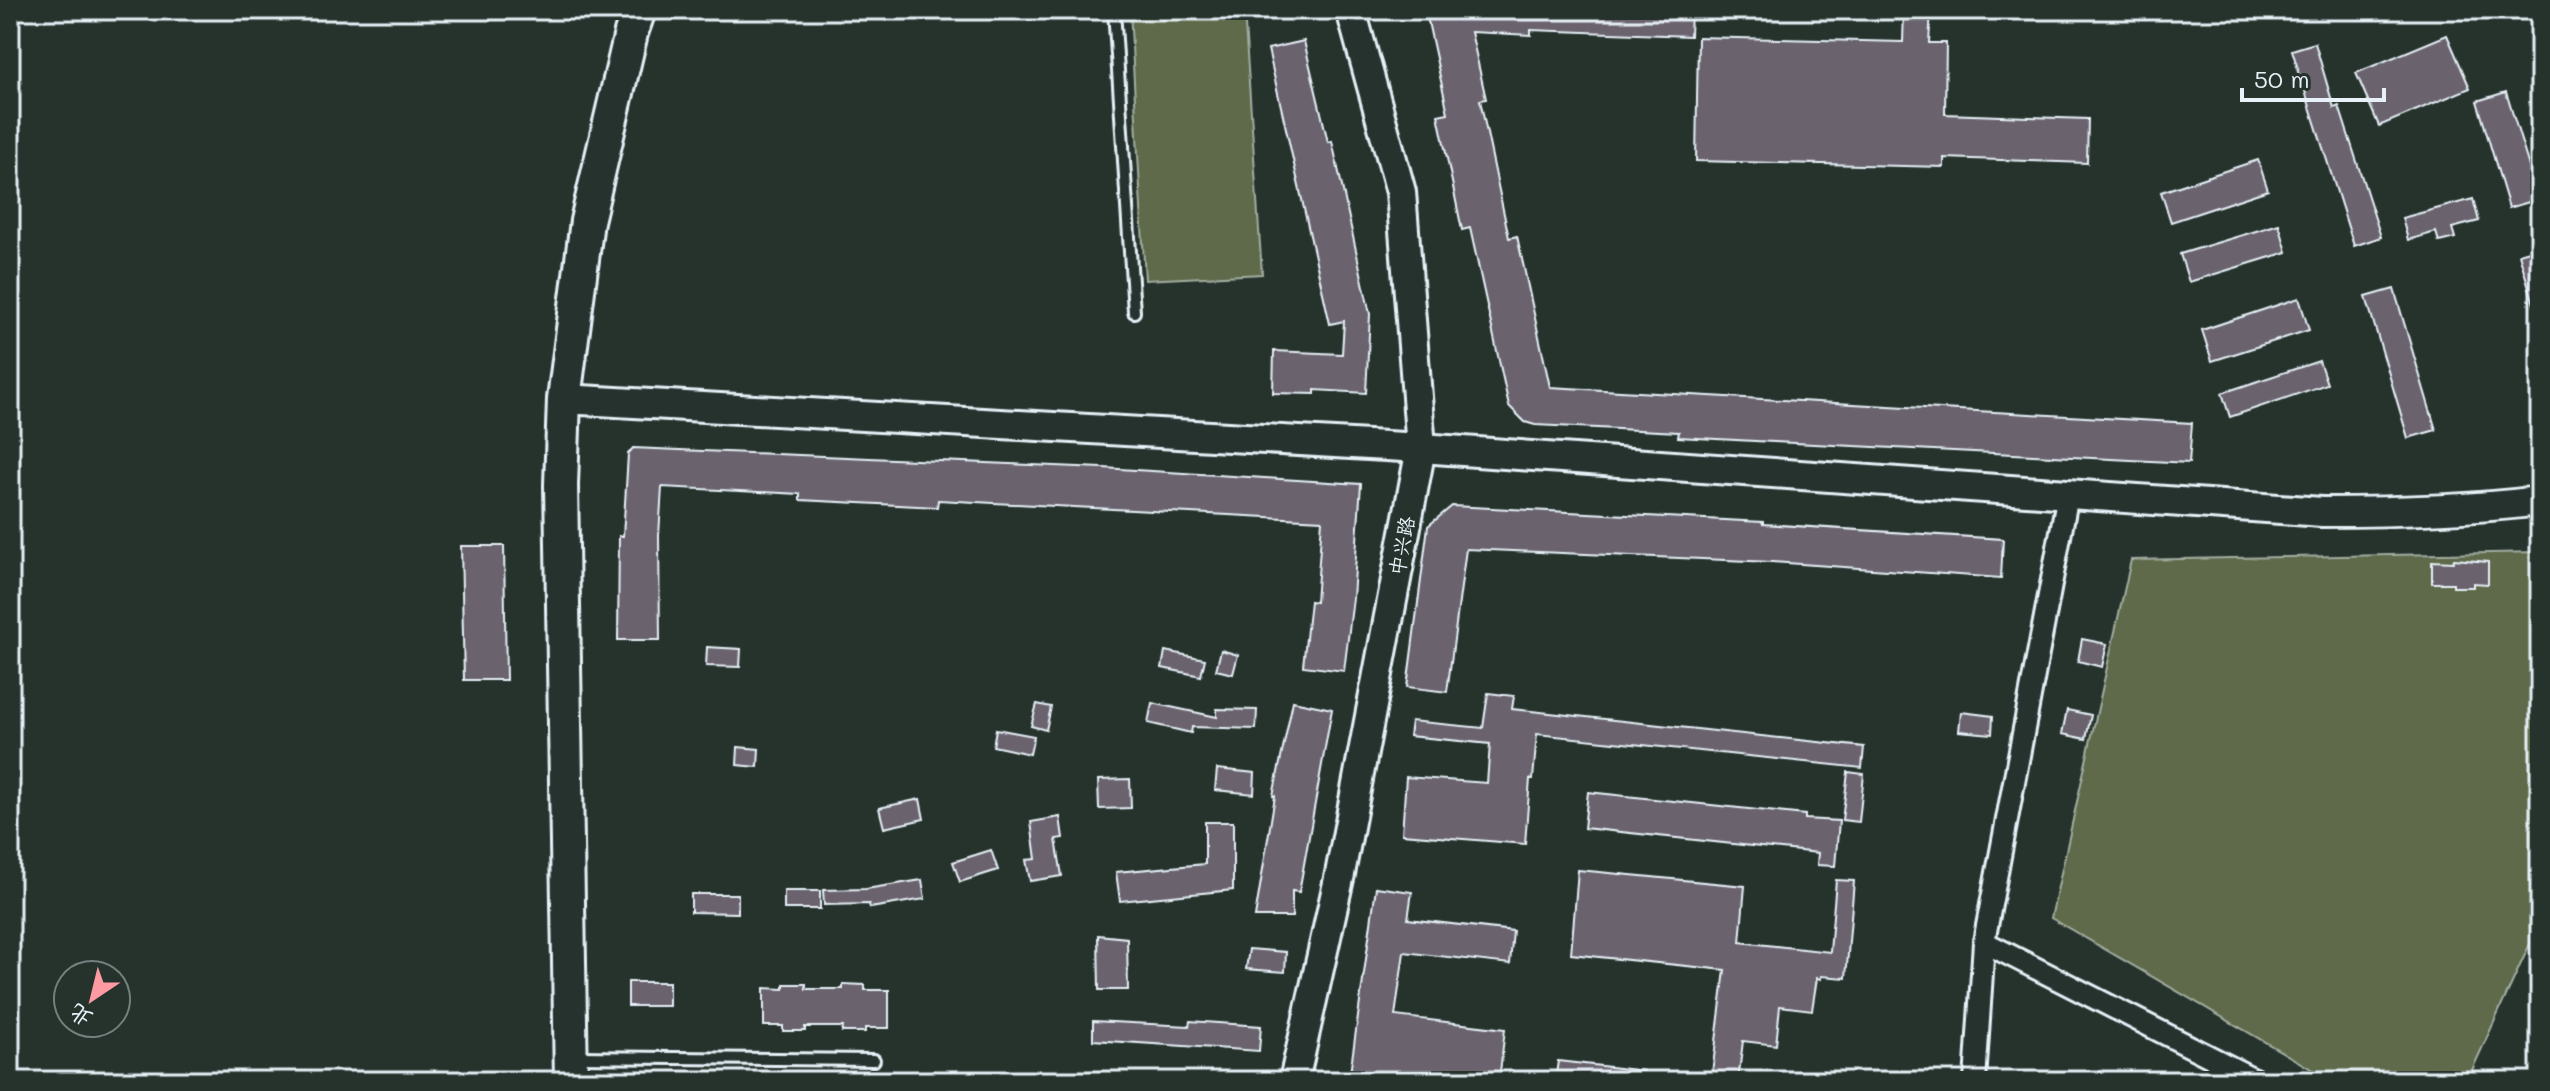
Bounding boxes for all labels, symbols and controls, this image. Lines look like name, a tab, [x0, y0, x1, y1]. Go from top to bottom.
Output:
scale bar	[2242, 52, 2384, 102]
text: 50 m	[2254, 63, 2310, 94]
street label: 中兴路	[1383, 513, 1420, 578]
north arrow	[52, 959, 132, 1039]
text: 北	[63, 998, 98, 1034]

